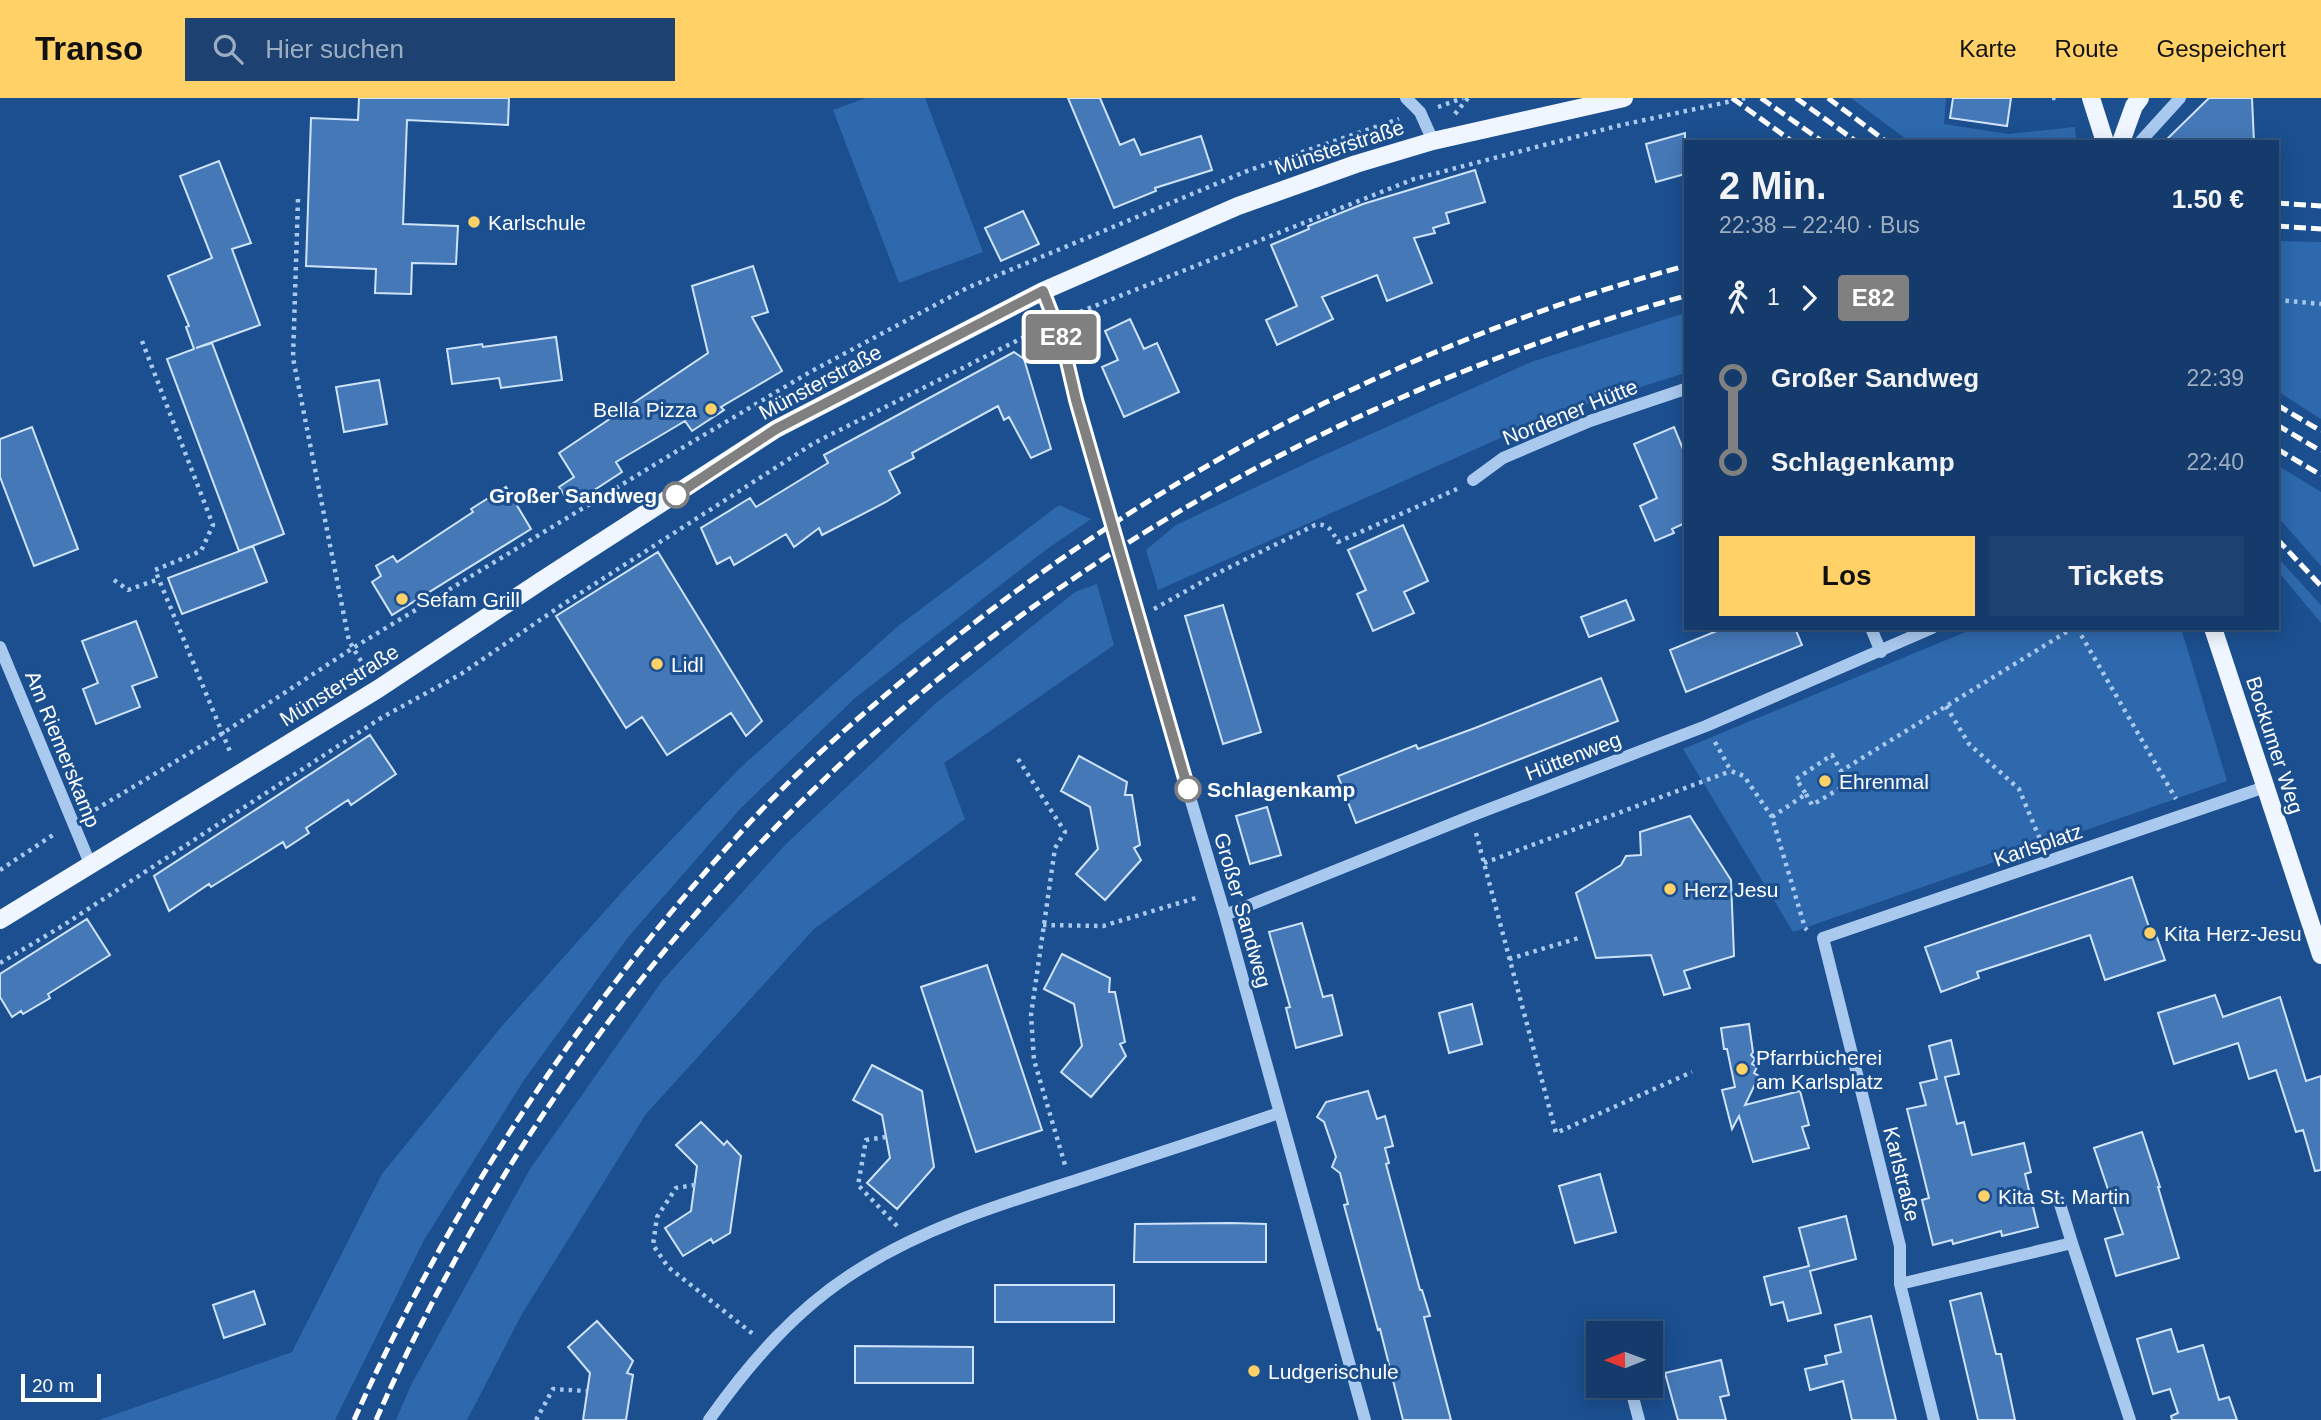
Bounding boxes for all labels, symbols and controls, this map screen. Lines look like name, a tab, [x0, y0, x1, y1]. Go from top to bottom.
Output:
search box	[185, 18, 675, 81]
text: Transo	[35, 30, 143, 67]
icon: search	[209, 30, 247, 68]
text: Hier suchen	[265, 34, 404, 64]
text: Karte	[1959, 35, 2017, 62]
text: Route	[2055, 35, 2119, 62]
text: Gespeichert	[2157, 35, 2286, 62]
street label: Münsterstraße	[1271, 115, 1407, 179]
text: 2 Min.	[1719, 165, 1827, 207]
text: 1.50 €	[2172, 184, 2244, 214]
place label: Karlschule	[488, 211, 586, 234]
text: 22:38 – 22:40 · Bus	[1719, 212, 1920, 238]
marker: Karlschule	[466, 214, 482, 230]
icon: walk	[1719, 279, 1757, 317]
icon: forward	[1790, 279, 1828, 317]
text: 1	[1767, 284, 1780, 310]
text: E82	[1852, 284, 1895, 311]
line badge: E82	[1021, 314, 1101, 360]
text: E82	[1040, 323, 1082, 350]
street label: Münsterstraße	[755, 340, 885, 424]
text: Großer Sandweg	[1771, 363, 1979, 393]
text: 22:39	[2186, 365, 2244, 391]
street label: Nordener Hütte	[1499, 374, 1641, 450]
place label: Bella Pizza	[593, 398, 697, 421]
marker: Bella Pizza	[703, 401, 719, 417]
text: Schlagenkamp	[1771, 447, 1955, 477]
text: 22:40	[2186, 449, 2244, 475]
marker: Großer Sandweg	[663, 482, 689, 508]
place label: Großer Sandweg	[489, 484, 657, 507]
button: Los	[1719, 536, 1975, 616]
button: Tickets	[1989, 536, 2244, 616]
place label: Sefam Grill	[416, 588, 520, 611]
marker: Sefam Grill	[394, 591, 410, 607]
street label: Münsterstraße	[276, 639, 402, 731]
place label: Lidl	[671, 653, 704, 676]
marker: Lidl	[649, 656, 665, 672]
street label: Am Riemerskamp	[21, 667, 105, 831]
street label: Bockumer Weg	[2242, 673, 2308, 817]
street label: Hüttenweg	[1522, 727, 1624, 785]
place label: Ehrenmal	[1839, 770, 1929, 793]
marker: Ehrenmal	[1817, 773, 1833, 789]
marker: Schlagenkamp	[1175, 776, 1201, 802]
place label: Schlagenkamp	[1207, 778, 1355, 801]
street label: Karlsplatz	[1991, 819, 2085, 871]
street label: Großer Sandweg	[1210, 830, 1276, 990]
place label: Herz Jesu	[1684, 878, 1779, 901]
marker: Herz Jesu	[1662, 881, 1678, 897]
place label: Kita Herz-Jesu	[2164, 922, 2302, 945]
marker: Kita Herz-Jesu	[2142, 925, 2158, 941]
place label: Pfarrbücherei am Karlsplatz	[1756, 1046, 1883, 1093]
marker: Pfarrbücherei am Karlsplatz	[1734, 1061, 1750, 1077]
street label: Karlstraße	[1879, 1124, 1925, 1224]
place label: Kita St. Martin	[1998, 1185, 2130, 1208]
marker: Kita St. Martin	[1976, 1188, 1992, 1204]
north arrow	[1586, 1321, 1662, 1398]
map controls	[1586, 1321, 1663, 1398]
place label: Ludgerischule	[1268, 1360, 1399, 1383]
marker: Ludgerischule	[1246, 1363, 1262, 1379]
scale bar	[21, 1371, 102, 1403]
text: 20 m	[32, 1375, 74, 1396]

